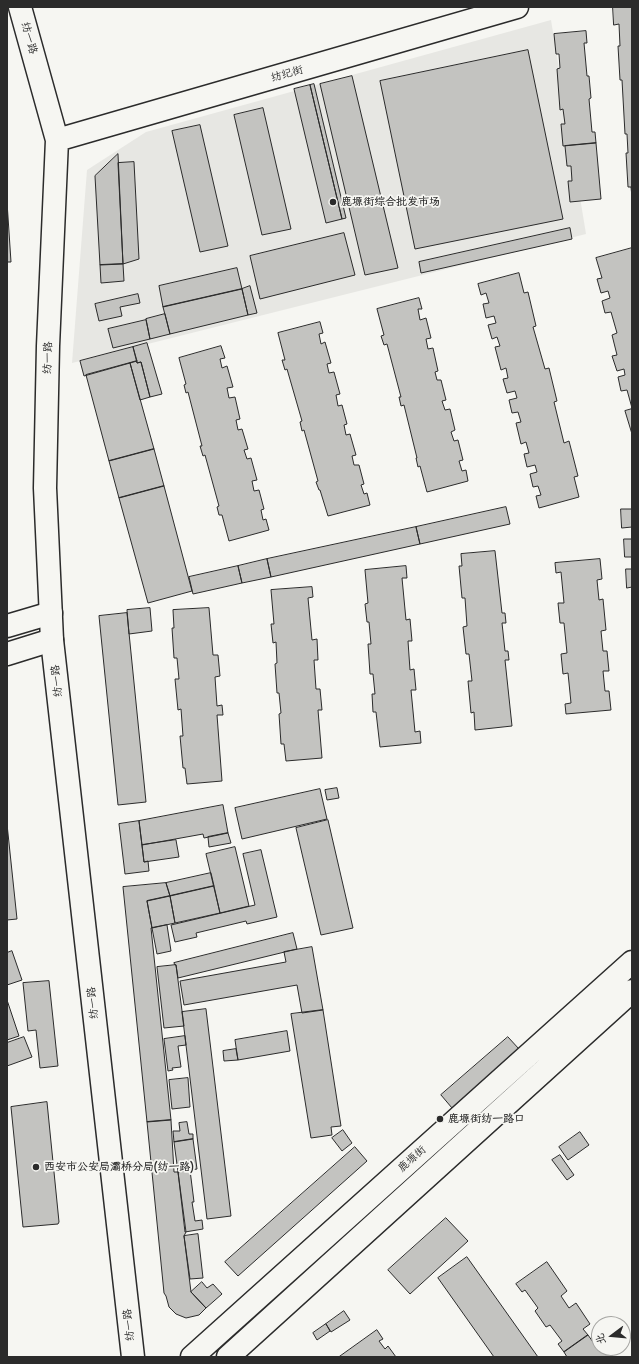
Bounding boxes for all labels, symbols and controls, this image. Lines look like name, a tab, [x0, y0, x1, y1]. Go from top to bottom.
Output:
street label: 纺一路	[18, 20, 40, 56]
street label: 纺纪街	[269, 63, 305, 85]
place label: 鹿塬街综合批发市场	[341, 195, 440, 209]
marker: 鹿塬街综合批发市场	[328, 197, 338, 207]
street label: 纺一路	[41, 341, 55, 375]
street label: 纺一路	[49, 664, 65, 698]
street label: 纺一路	[85, 986, 101, 1020]
place label: 鹿塬街纺一路口	[448, 1112, 525, 1126]
marker: 鹿塬街纺一路口	[435, 1114, 445, 1124]
street label: 鹿塬街	[395, 1143, 429, 1175]
place label: 西安市公安局灞桥分局(纺一路)	[44, 1160, 194, 1174]
marker: 西安市公安局灞桥分局(纺一路)	[31, 1162, 41, 1172]
street label: 纺一路	[121, 1308, 137, 1342]
north arrow	[591, 1316, 631, 1356]
text: 北	[592, 1332, 609, 1346]

